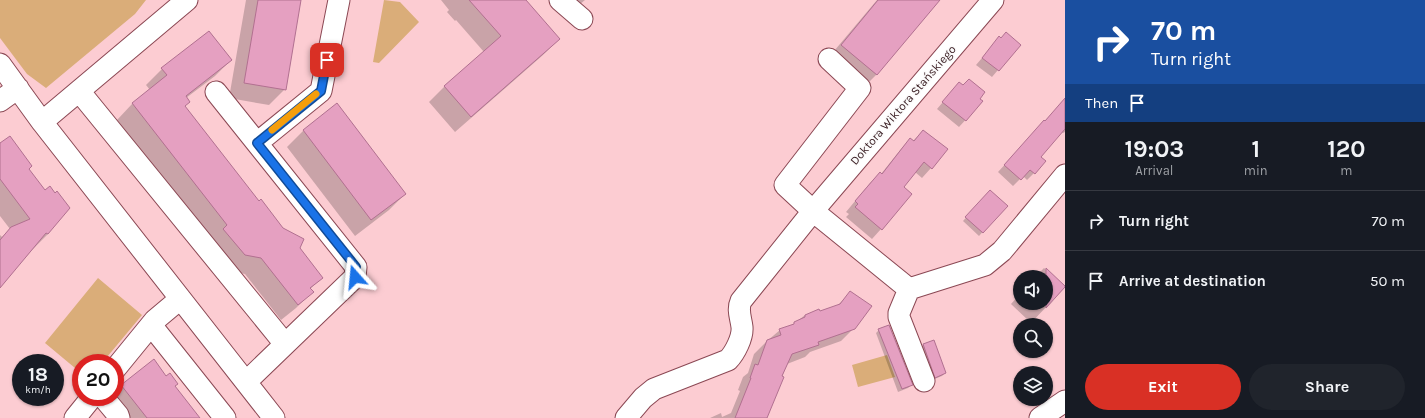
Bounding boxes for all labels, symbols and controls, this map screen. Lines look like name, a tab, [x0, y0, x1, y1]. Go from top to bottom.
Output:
text: 70 m	[1151, 14, 1216, 47]
icon: right	[1085, 16, 1137, 68]
street label: Doktora Wiktora Stańskiego	[847, 42, 959, 168]
pin	[310, 43, 344, 77]
text: Turn right	[1151, 48, 1231, 70]
icon: arrive	[316, 49, 338, 71]
icon: arrive	[1126, 92, 1148, 114]
text: Then	[1085, 94, 1118, 112]
text: 19:03	[1125, 135, 1184, 163]
text: 1	[1251, 135, 1260, 163]
text: 120	[1327, 135, 1365, 163]
text: Arrival	[1135, 163, 1173, 178]
text: min	[1244, 163, 1268, 178]
text: m	[1340, 163, 1352, 178]
icon: right	[1085, 210, 1107, 232]
text: Turn right	[1119, 212, 1189, 230]
text: 70 m	[1371, 212, 1405, 230]
position arrow	[334, 256, 376, 298]
map controls	[1013, 270, 1053, 406]
button: sound	[1013, 270, 1053, 310]
icon: arrive	[1085, 270, 1107, 292]
text: Arrive at destination	[1119, 272, 1266, 290]
text: 50 m	[1370, 272, 1405, 290]
button: search	[1013, 318, 1053, 358]
speed limit sign: 20	[72, 354, 124, 406]
text: 18	[28, 363, 48, 386]
button: Exit	[1085, 364, 1241, 410]
button: Share	[1249, 364, 1405, 410]
button: layers	[1013, 366, 1053, 406]
text: km/h	[25, 384, 51, 396]

